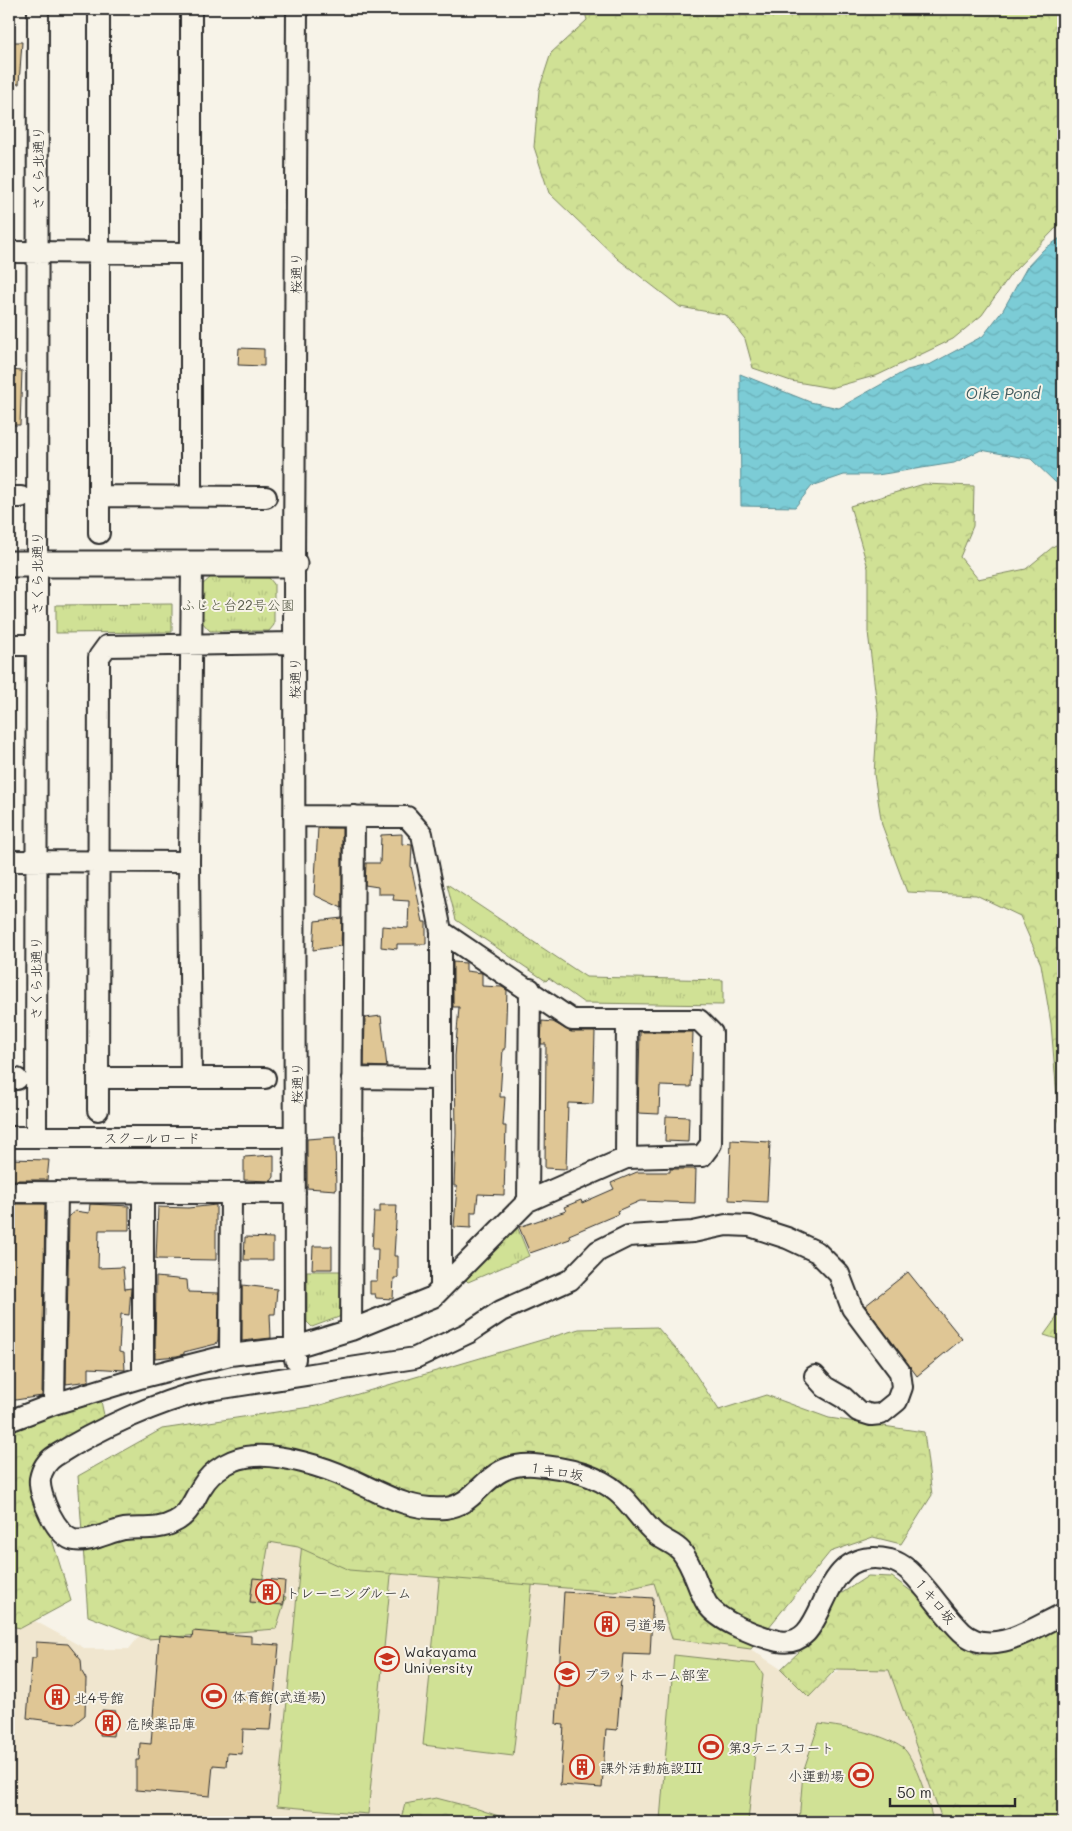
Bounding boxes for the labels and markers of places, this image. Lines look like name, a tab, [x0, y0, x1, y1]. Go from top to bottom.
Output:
building icon: トレーニングルーム	[255, 1579, 281, 1605]
place label: トレーニングルーム	[286, 1583, 411, 1602]
building icon: 弓道場	[594, 1611, 620, 1637]
place label: 弓道場	[624, 1615, 666, 1634]
place label: Wakayama University	[404, 1642, 477, 1677]
school or university icon: Wakayama University	[374, 1646, 400, 1672]
school or university icon: プラットホーム部室	[554, 1661, 580, 1687]
place label: プラットホーム部室	[584, 1665, 709, 1684]
sports icon: 体育館(武道場)	[201, 1683, 227, 1709]
building icon: 北4号館	[44, 1684, 70, 1710]
place label: 体育館(武道場)	[232, 1687, 326, 1706]
place label: 北4号館	[74, 1688, 124, 1707]
building icon: 危険薬品庫	[95, 1710, 121, 1736]
place label: 危険薬品庫	[126, 1714, 196, 1733]
sports icon: 第3テニスコート	[698, 1734, 724, 1760]
place label: 第3テニスコート	[728, 1738, 834, 1757]
building icon: 課外活動施設III	[569, 1754, 595, 1780]
place label: 課外活動施設III	[600, 1758, 702, 1777]
sports icon: 小運動場	[848, 1762, 874, 1788]
place label: 小運動場	[788, 1766, 844, 1785]

